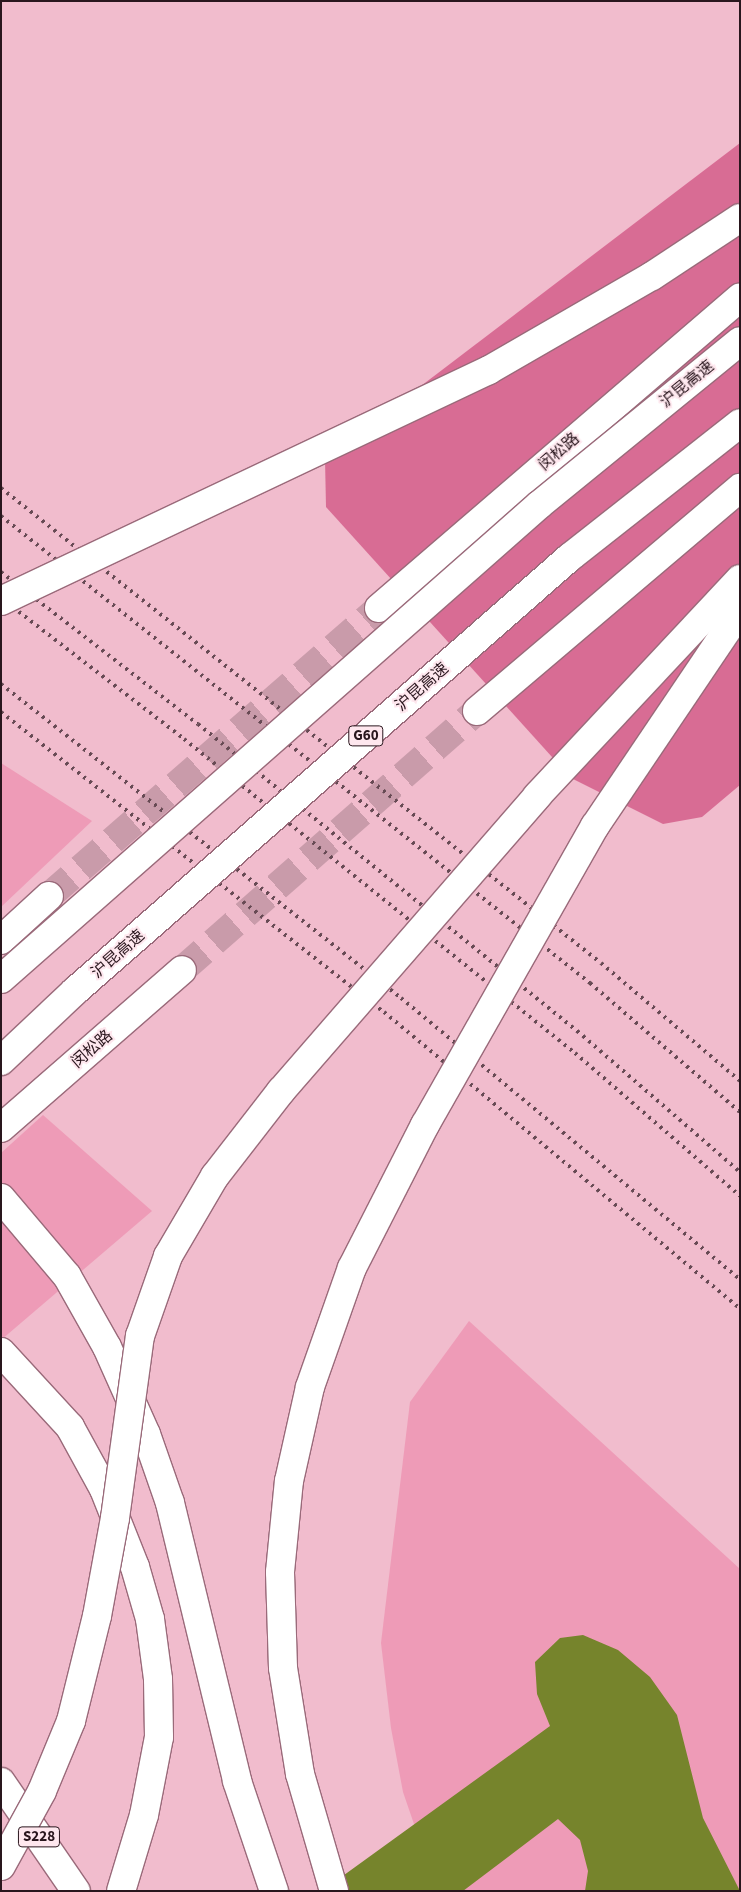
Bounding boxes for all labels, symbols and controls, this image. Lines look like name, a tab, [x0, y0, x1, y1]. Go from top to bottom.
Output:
street label: 沪昆高速	[656, 356, 718, 412]
street label: 闵松路	[535, 429, 583, 475]
street label: 沪昆高速	[392, 659, 452, 715]
road number: G60	[347, 724, 385, 748]
street label: 沪昆高速	[88, 926, 148, 982]
street label: 闵松路	[68, 1026, 116, 1072]
road number: S228	[18, 1824, 60, 1850]

